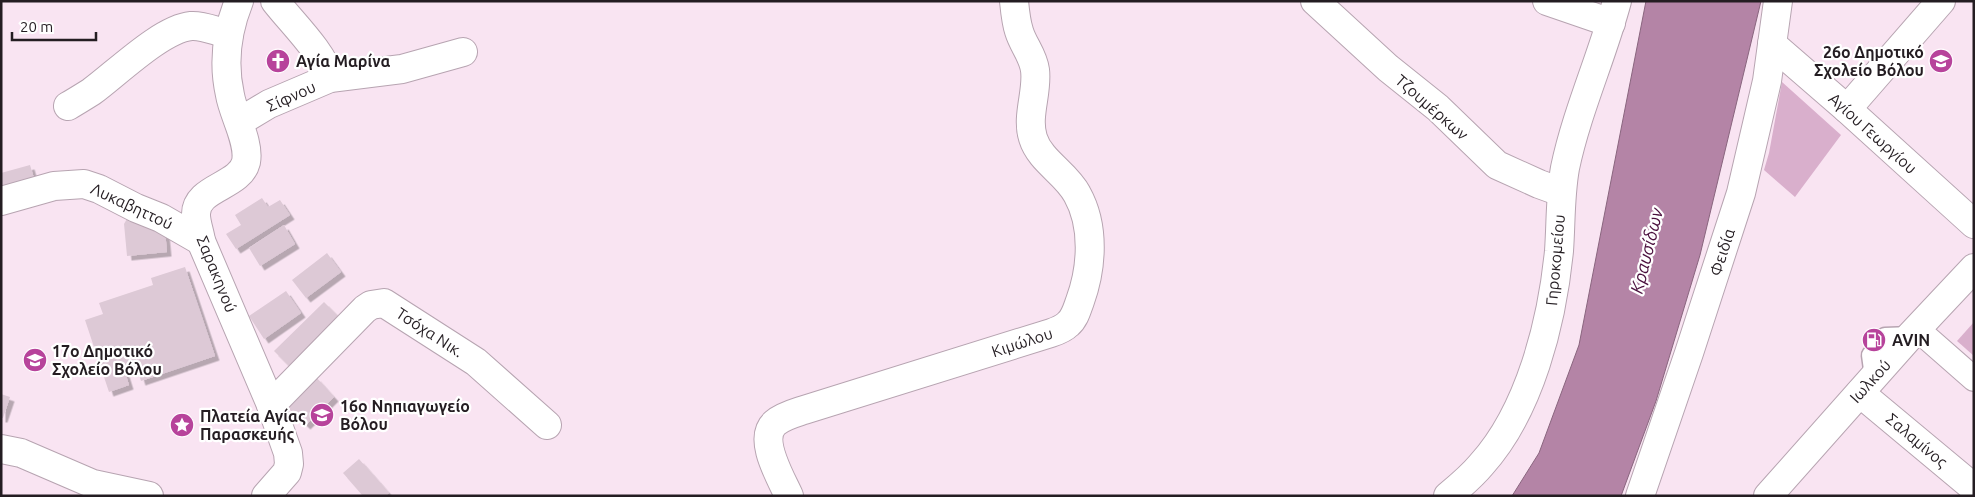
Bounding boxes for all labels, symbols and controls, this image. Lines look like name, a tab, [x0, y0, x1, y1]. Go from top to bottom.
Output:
scale bar	[12, 10, 96, 42]
text: 20 m	[20, 18, 53, 35]
place label: 26ο Δημοτικό Σχολείο Βόλου	[1814, 43, 1924, 79]
church icon: Αγία Μαρίνα	[265, 48, 291, 74]
school or university icon: 26ο Δημοτικό Σχολείο Βόλου	[1928, 48, 1954, 74]
place label: Αγία Μαρίνα	[296, 52, 390, 70]
street label: Τζουμέρκων	[1391, 71, 1472, 144]
street label: Σίφνου	[264, 77, 318, 115]
street label: Αγίου Γεωργίου	[1826, 89, 1920, 177]
street label: Λυκαβηττού	[88, 179, 176, 233]
water label: Κραυσίδων	[1626, 205, 1667, 295]
street label: Γηροκομείου	[1542, 213, 1568, 307]
street label: Φειδία	[1706, 226, 1738, 278]
street label: Σαρακηνού	[193, 233, 241, 315]
street label: Τσόχα Νικ.	[393, 304, 467, 360]
street label: Κιμώλου	[989, 324, 1055, 360]
fuel station icon: AVIN	[1861, 327, 1887, 353]
place label: AVIN	[1892, 331, 1930, 349]
place label: 17ο Δημοτικό Σχολείο Βόλου	[52, 342, 162, 378]
school or university icon: 17ο Δημοτικό Σχολείο Βόλου	[22, 347, 48, 373]
street label: Ιωλκού	[1846, 356, 1894, 406]
place label: 16ο Νηπιαγωγείο Βόλου	[340, 397, 470, 433]
school or university icon: 16ο Νηπιαγωγείο Βόλου	[309, 402, 335, 428]
place label: Πλατεία Αγίας Παρασκευής	[200, 407, 306, 444]
street label: Σαλαμίνος	[1882, 409, 1951, 471]
place icon: Πλατεία Αγίας Παρασκευής	[169, 412, 195, 438]

